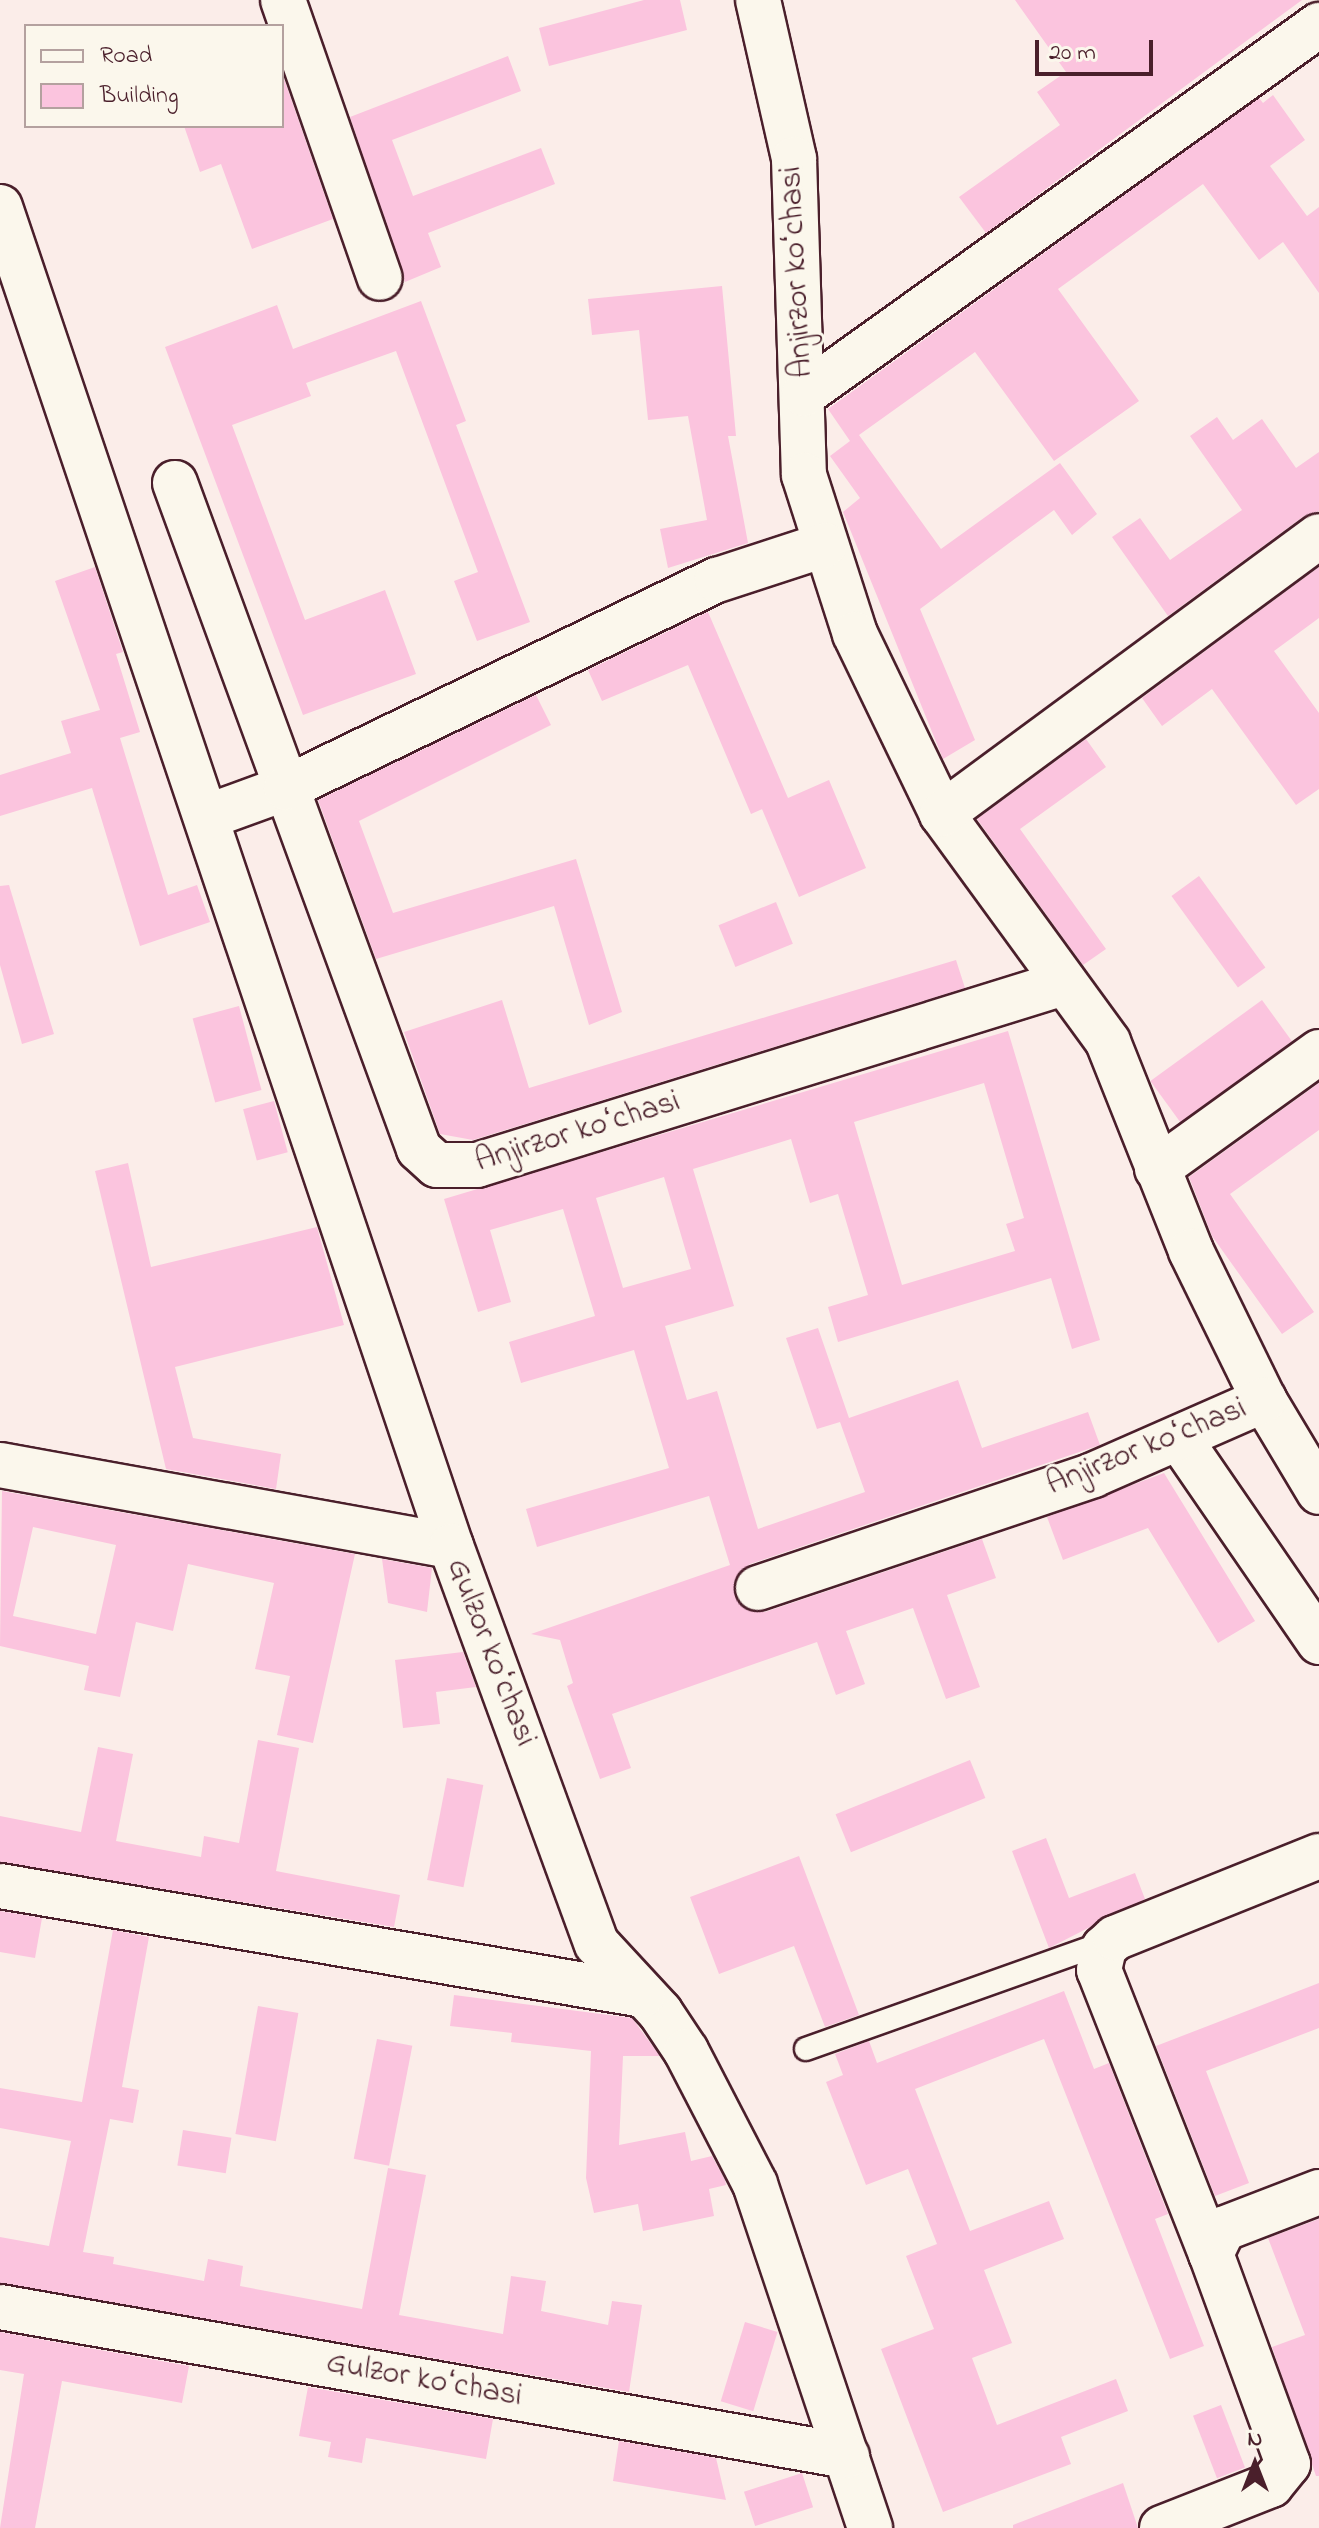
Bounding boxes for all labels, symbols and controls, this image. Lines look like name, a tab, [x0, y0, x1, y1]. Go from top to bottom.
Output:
legend	[24, 24, 284, 128]
scale bar	[1039, 24, 1157, 74]
text: 20 m	[1049, 36, 1096, 71]
text: Road	[100, 39, 152, 74]
text: Building	[100, 79, 179, 114]
street label: Anjirzor koʻchasi	[773, 165, 823, 379]
street label: Anjirzor koʻchasi	[471, 1084, 685, 1182]
street label: Anjirzor koʻchasi	[1042, 1390, 1252, 1506]
street label: Gulzor koʻchasi	[437, 1554, 543, 1752]
street label: Gulzor koʻchasi	[323, 2345, 525, 2417]
north arrow	[1215, 2424, 1295, 2504]
text: N	[1248, 2424, 1262, 2456]

